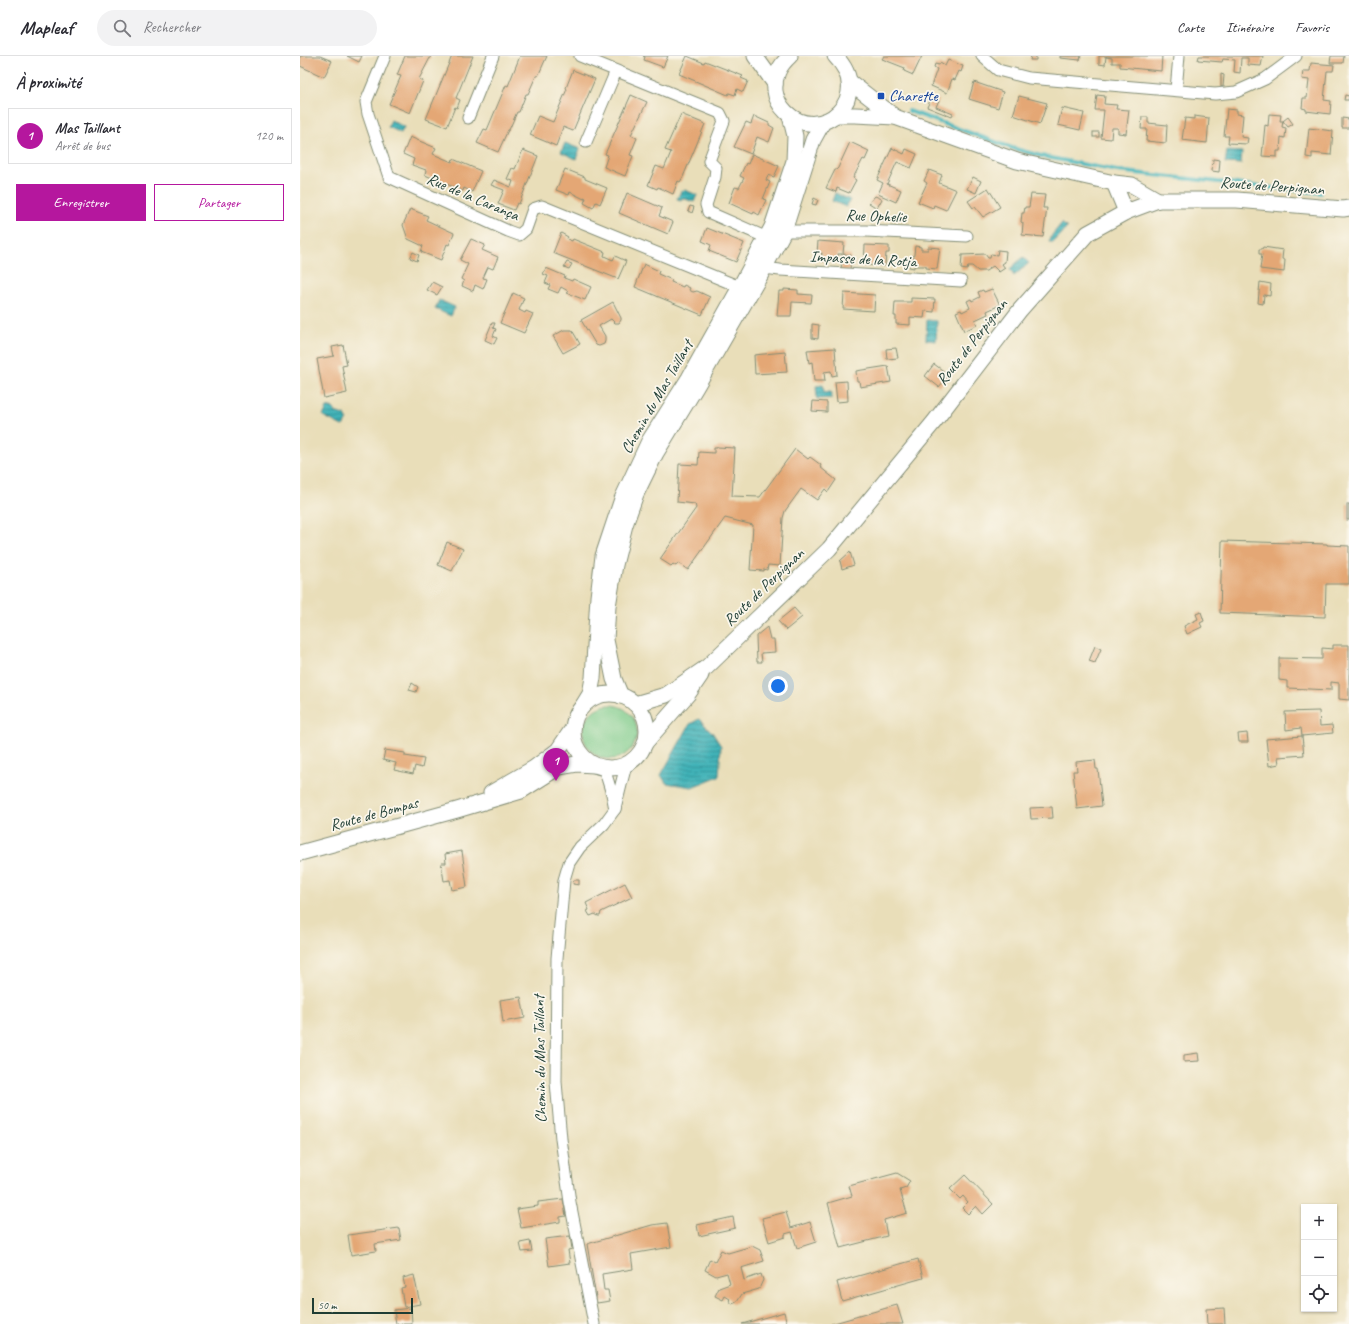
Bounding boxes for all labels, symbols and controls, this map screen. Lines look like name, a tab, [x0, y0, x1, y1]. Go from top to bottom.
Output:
search box	[97, 10, 377, 46]
text: Mapleaf	[20, 16, 73, 40]
icon: search	[111, 17, 133, 39]
text: Rechercher	[143, 18, 201, 37]
text: Carte	[1177, 19, 1204, 36]
text: Itinéraire	[1226, 19, 1273, 36]
text: Favoris	[1295, 19, 1329, 36]
text: À proximité	[16, 72, 81, 93]
place label: Charette	[889, 86, 940, 106]
marker: Charette	[876, 91, 886, 101]
text: Mas Taillant	[55, 119, 120, 138]
text: 1	[27, 128, 33, 144]
text: 120 m	[255, 128, 283, 144]
text: Arrêt de bus	[55, 138, 110, 154]
street label: Rue de la Carança	[424, 169, 523, 226]
street label: Route de Perpignan	[1219, 172, 1325, 200]
button: Enregistrer	[16, 184, 146, 221]
button: Partager	[154, 184, 284, 221]
street label: Rue Ophelie	[845, 205, 908, 227]
street label: Impasse de la Rotja	[809, 246, 918, 272]
street label: Route de Perpignan	[932, 294, 1012, 389]
street label: Chemin du Mas Taillant	[616, 334, 699, 457]
street label: Route de Perpignan	[720, 543, 809, 630]
your location	[768, 676, 788, 696]
pin: 1	[543, 748, 569, 781]
street label: Route de Bompas	[328, 792, 422, 835]
street label: Chemin du Mas Taillant	[529, 992, 551, 1123]
map controls	[1301, 1204, 1337, 1312]
button: +	[1301, 1204, 1337, 1240]
button: −	[1301, 1240, 1337, 1276]
button: locate	[1301, 1276, 1337, 1312]
scale bar	[312, 1296, 413, 1315]
text: 50 m	[318, 1298, 337, 1312]

